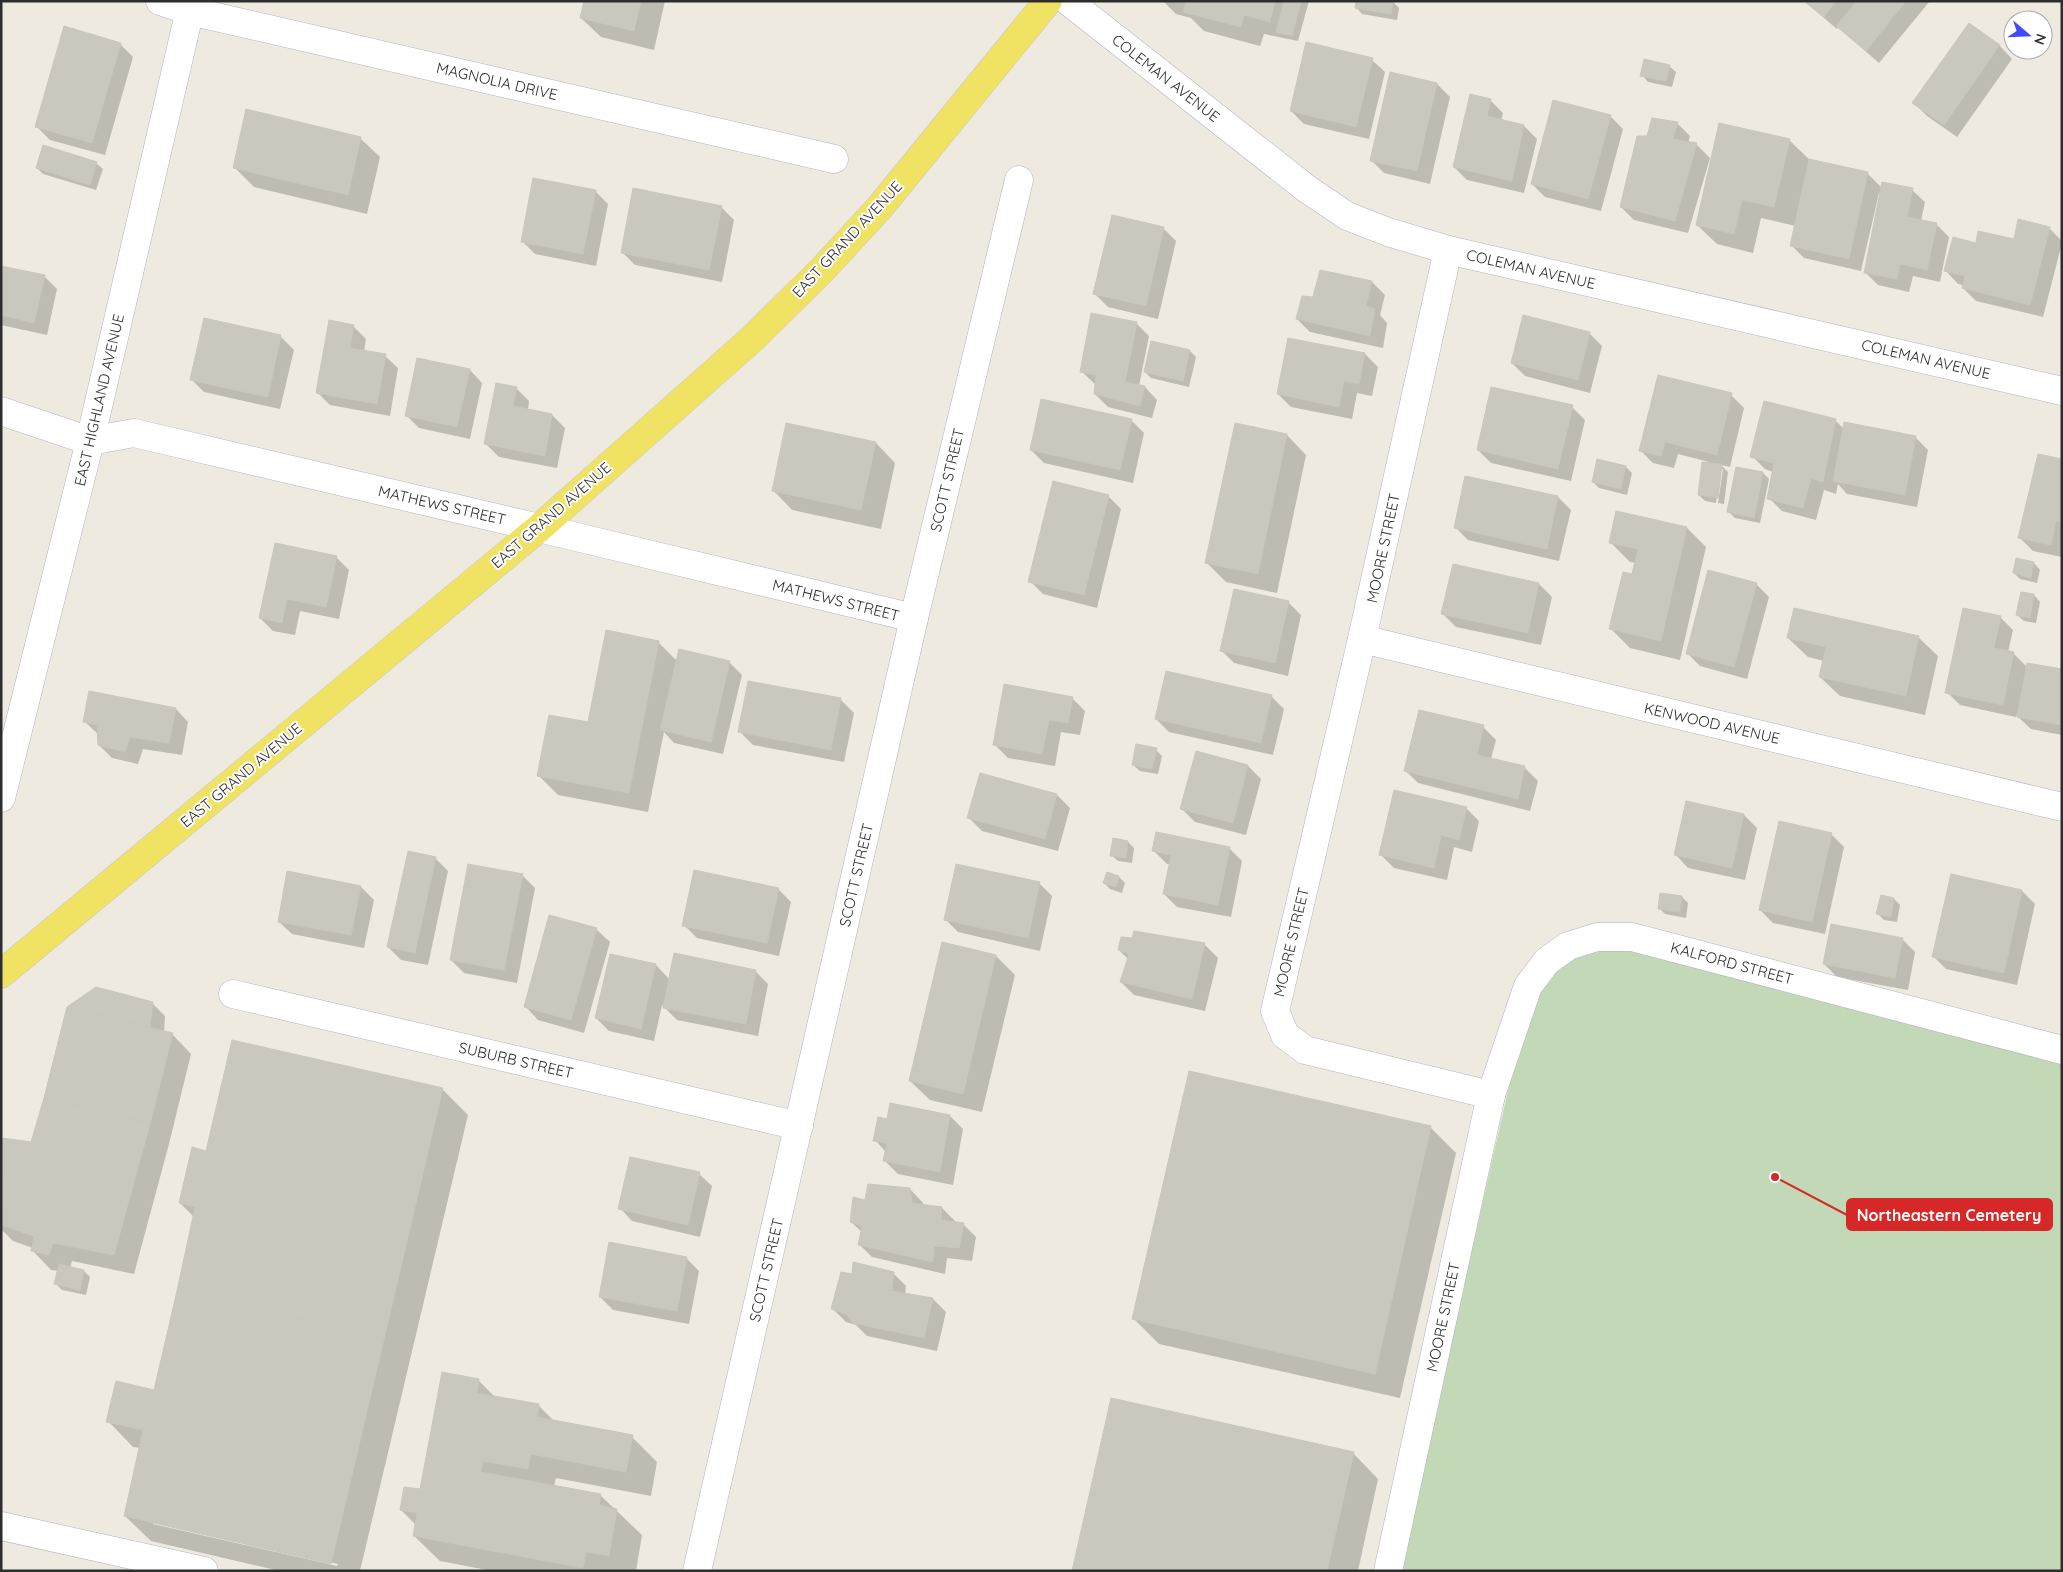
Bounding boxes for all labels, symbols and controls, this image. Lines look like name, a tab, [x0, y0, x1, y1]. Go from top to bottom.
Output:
north arrow	[2003, 10, 2053, 60]
street label: COLEMAN AVENUE	[1108, 30, 1224, 126]
text: N	[2030, 31, 2050, 47]
street label: MAGNOLIA DRIVE	[435, 58, 559, 104]
street label: EAST GRAND AVENUE	[788, 177, 906, 301]
street label: COLEMAN AVENUE	[1465, 245, 1597, 293]
street label: EAST HIGHLAND AVENUE	[70, 312, 128, 488]
street label: COLEMAN AVENUE	[1860, 335, 1992, 383]
street label: SCOTT STREET	[926, 426, 968, 534]
street label: EAST GRAND AVENUE	[487, 458, 615, 572]
street label: MATHEWS STREET	[376, 481, 508, 529]
street label: MOORE STREET	[1362, 491, 1404, 605]
street label: MATHEWS STREET	[771, 575, 901, 625]
street label: KENWOOD AVENUE	[1642, 698, 1782, 748]
street label: EAST GRAND AVENUE	[176, 719, 306, 831]
street label: SCOTT STREET	[835, 821, 877, 929]
street label: MOORE STREET	[1269, 885, 1313, 999]
street label: KALFORD STREET	[1669, 937, 1795, 989]
street label: SUBURB STREET	[457, 1038, 575, 1082]
callout: Northeastern Cemetery	[1847, 1199, 2052, 1230]
text: Northeastern Cemetery	[1857, 1205, 2041, 1225]
street label: SCOTT STREET	[745, 1216, 787, 1324]
street label: MOORE STREET	[1422, 1260, 1464, 1374]

